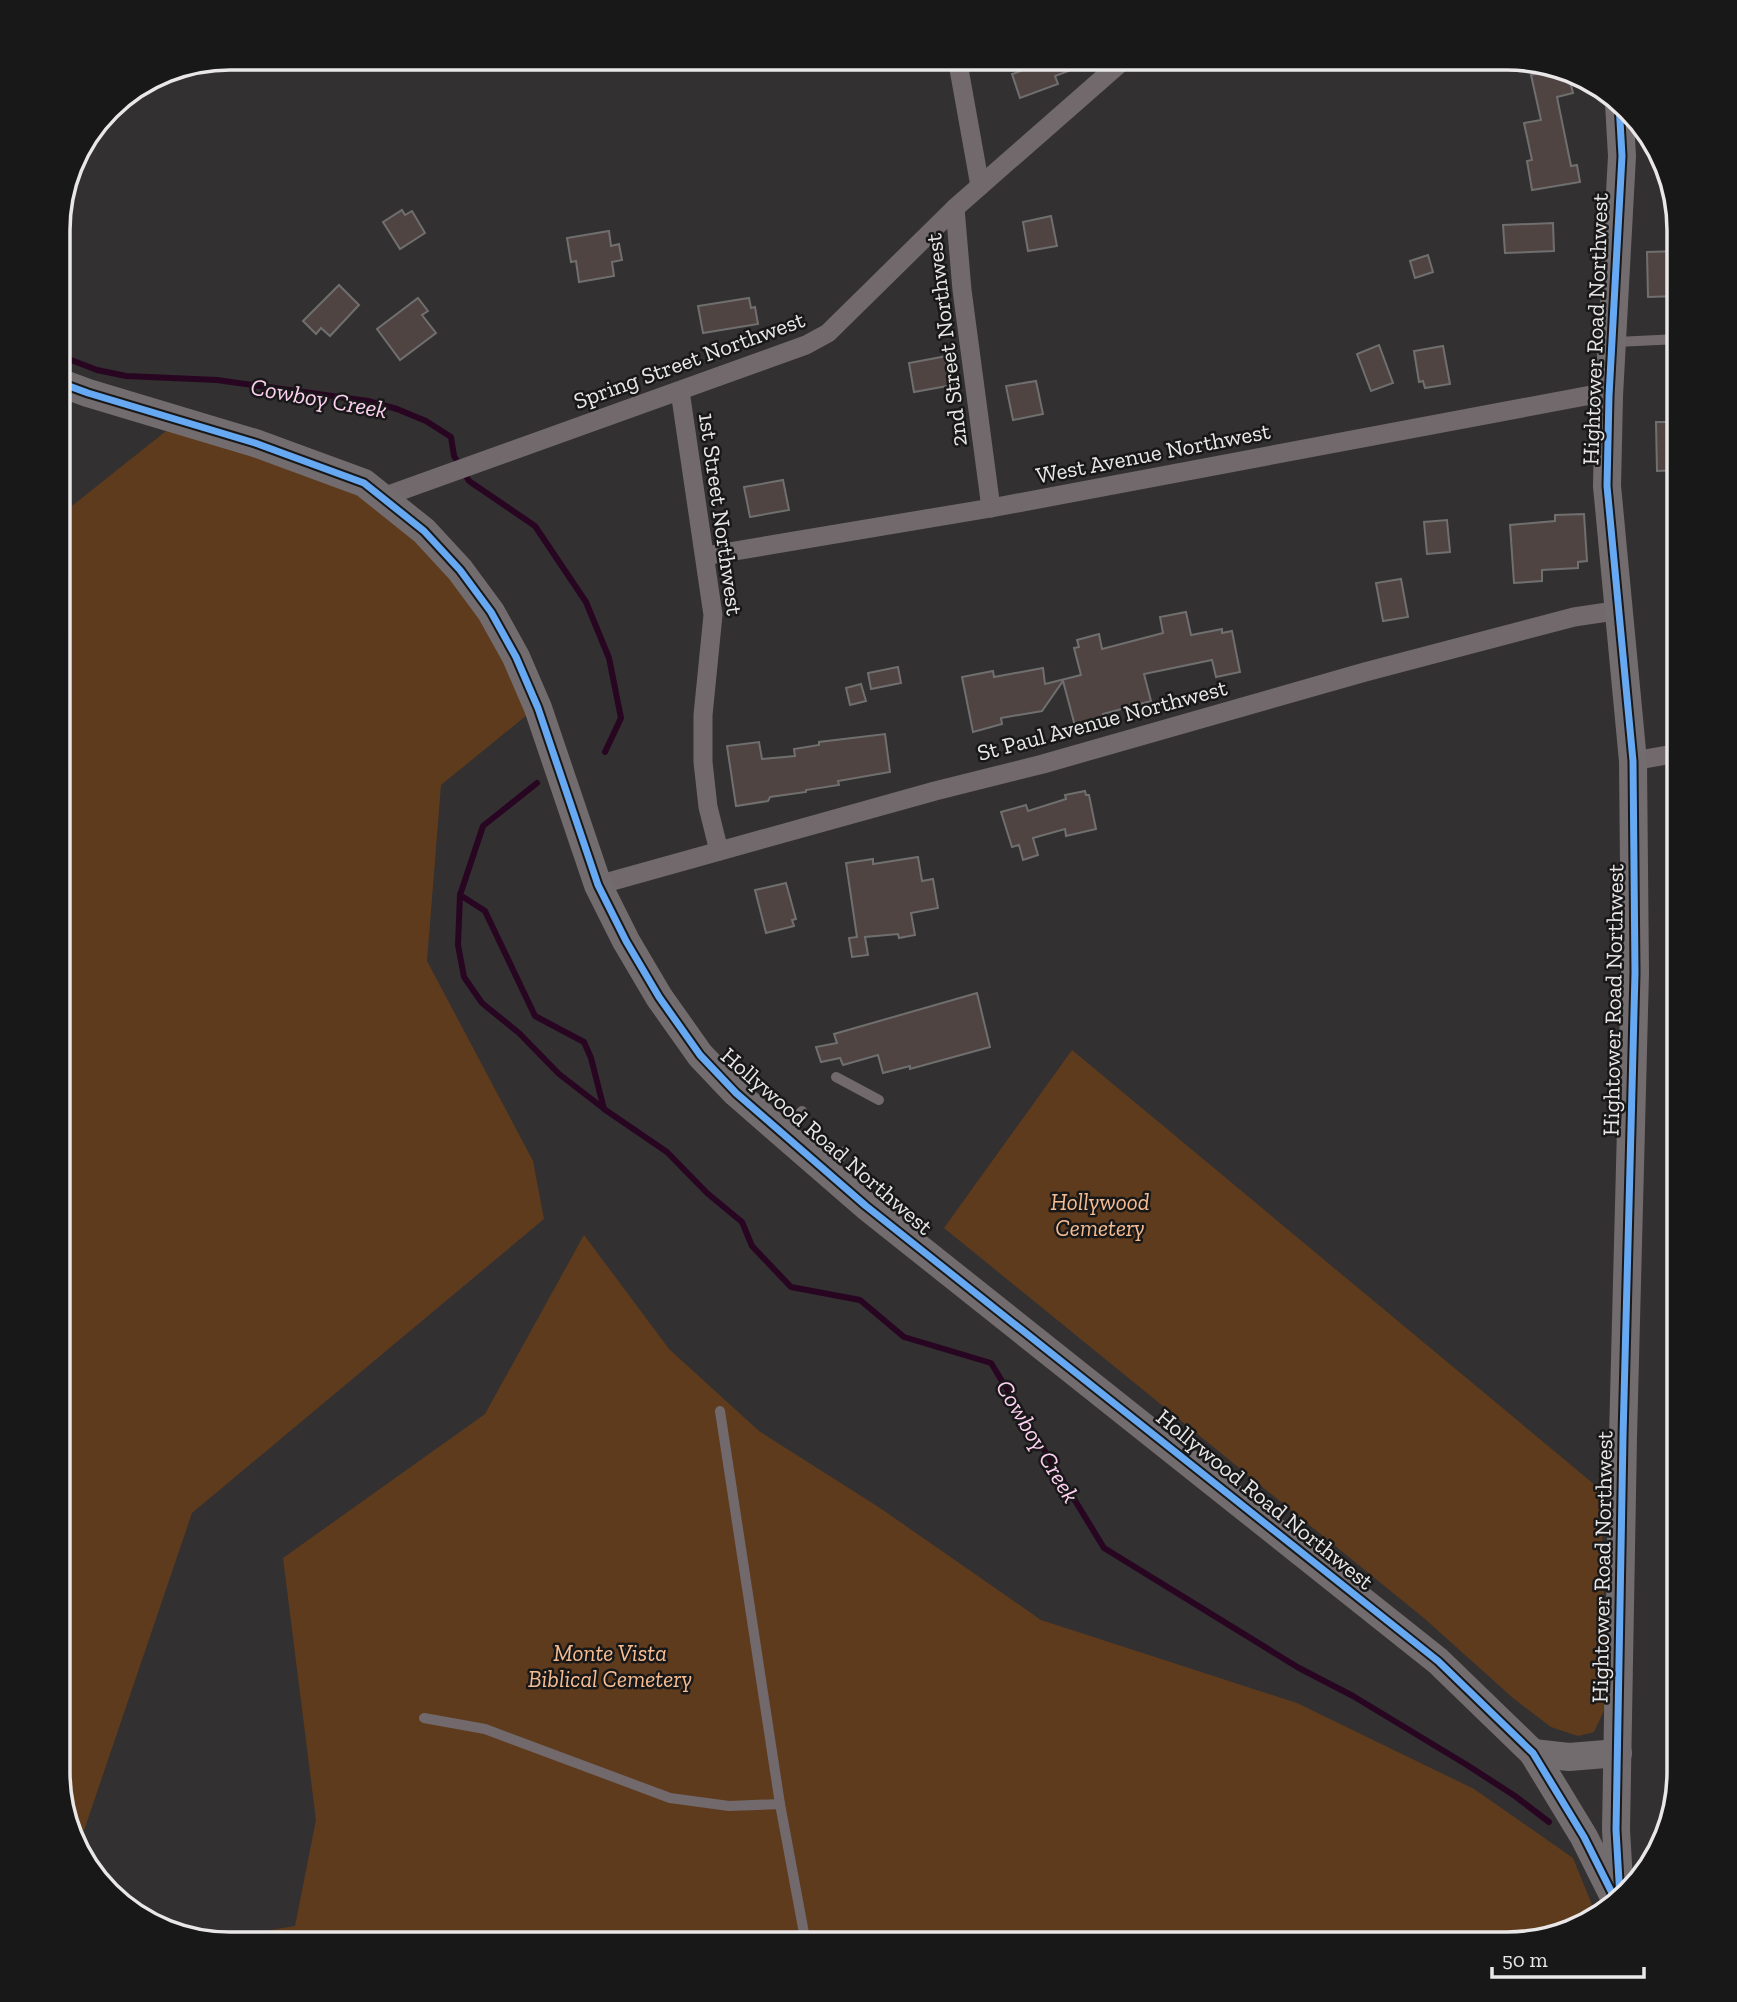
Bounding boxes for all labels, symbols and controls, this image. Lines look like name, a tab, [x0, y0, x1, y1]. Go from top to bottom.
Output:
street label: Hightower Road Northwest	[1576, 192, 1614, 466]
street label: 2nd Street Northwest	[919, 231, 973, 448]
street label: Spring Street Northwest	[570, 305, 809, 415]
water label: Cowboy Creek	[248, 372, 390, 424]
street label: 1st Street Northwest	[693, 411, 749, 618]
street label: West Avenue Northwest	[1033, 416, 1273, 489]
street label: St Paul Avenue Northwest	[974, 673, 1230, 767]
street label: Hightower Road Northwest	[1597, 863, 1629, 1136]
street label: Hollywood Road Northwest	[715, 1041, 939, 1241]
park label: Hollywood Cemetery	[1050, 1188, 1150, 1242]
water label: Cowboy Creek	[990, 1374, 1086, 1508]
street label: Hollywood Road Northwest	[1151, 1403, 1380, 1596]
street label: Hightower Road Northwest	[1586, 1430, 1618, 1703]
park label: Monte Vista Biblical Cemetery	[528, 1639, 692, 1693]
scale bar	[1492, 1936, 1644, 1980]
text: 50 m	[1502, 1947, 1548, 1972]

